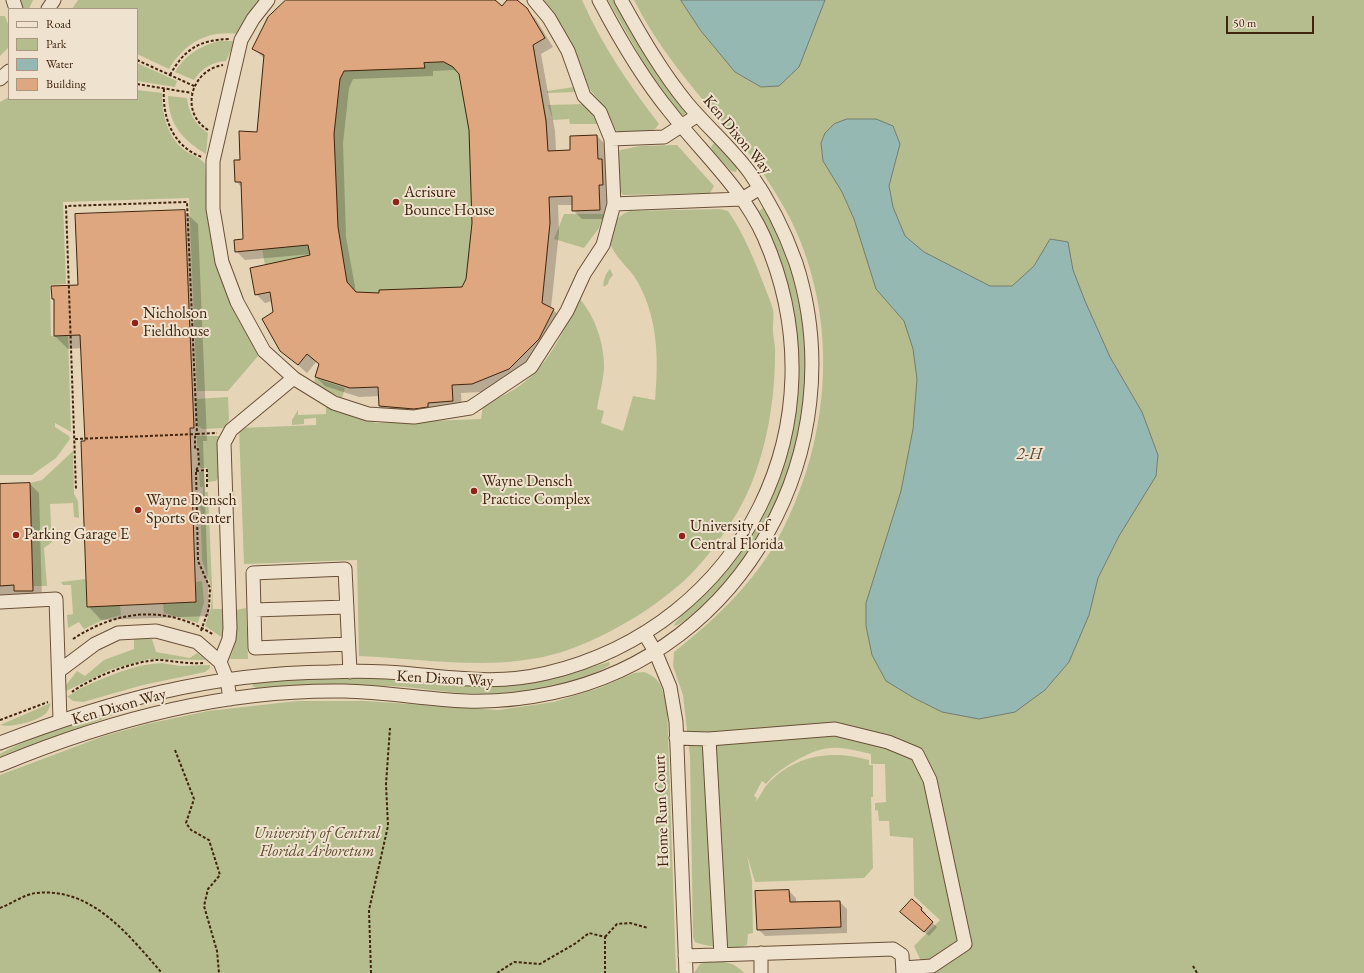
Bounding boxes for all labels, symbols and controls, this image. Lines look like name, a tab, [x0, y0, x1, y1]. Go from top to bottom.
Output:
legend	[8, 8, 138, 100]
scale bar	[1228, 8, 1316, 34]
text: 50 m	[1233, 15, 1256, 31]
text: Road	[46, 16, 71, 32]
text: Park	[46, 36, 66, 52]
text: Water	[46, 56, 73, 72]
text: Building	[46, 76, 86, 92]
street label: Ken Dixon Way	[698, 92, 776, 178]
place label: Acrisure Bounce House	[404, 183, 495, 221]
marker: Acrisure Bounce House	[391, 197, 401, 207]
place label: Nicholson Fieldhouse	[143, 304, 209, 342]
marker: Nicholson Fieldhouse	[130, 318, 140, 328]
water label: 2-H	[1016, 444, 1042, 464]
place label: Wayne Densch Practice Complex	[482, 472, 590, 510]
marker: Wayne Densch Practice Complex	[469, 486, 479, 496]
place label: Wayne Densch Sports Center	[146, 491, 237, 529]
marker: Wayne Densch Sports Center	[133, 505, 143, 515]
place label: University of Central Florida	[690, 517, 784, 555]
place label: Parking Garage E	[24, 525, 129, 545]
marker: Parking Garage E	[11, 530, 21, 540]
marker: University of Central Florida	[677, 531, 687, 541]
street label: Ken Dixon Way	[396, 667, 494, 691]
street label: Ken Dixon Way	[70, 684, 168, 730]
street label: Home Run Court	[650, 755, 674, 867]
park label: University of Central Florida Arboretum	[254, 824, 380, 862]

